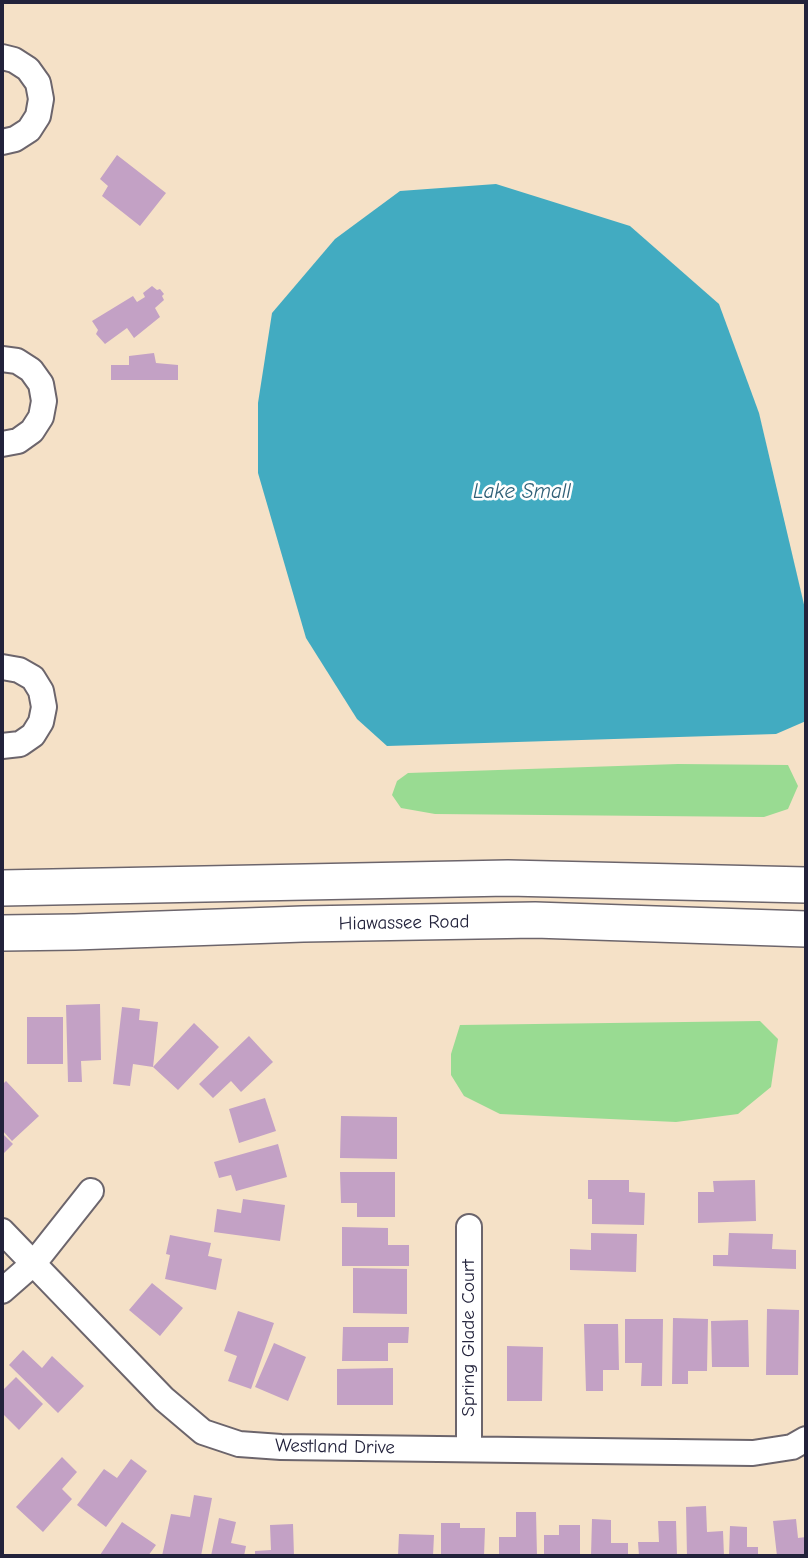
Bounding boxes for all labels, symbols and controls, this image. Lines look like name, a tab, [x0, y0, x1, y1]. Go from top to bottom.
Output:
water label: Lake Small	[473, 479, 571, 505]
street label: Hiawassee Road	[338, 910, 470, 936]
street label: Spring Glade Court	[458, 1259, 480, 1417]
street label: Westland Drive	[275, 1435, 395, 1459]

